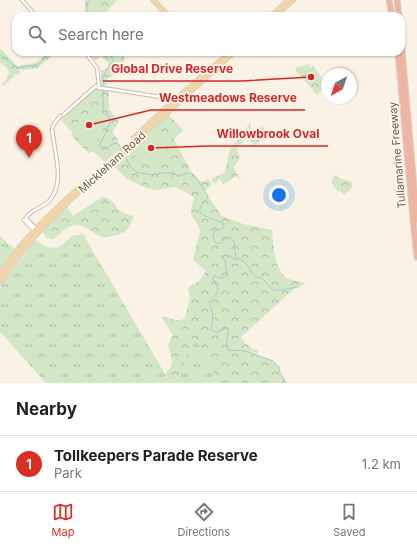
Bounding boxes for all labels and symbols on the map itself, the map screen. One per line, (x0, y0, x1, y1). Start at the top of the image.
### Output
callout: Global Drive Reserve (103, 57, 241, 81)
text: Global Drive Reserve (111, 61, 233, 76)
north arrow (321, 68, 357, 104)
callout: Westmeadows Reserve (151, 86, 305, 110)
text: Westmeadows Reserve (159, 90, 297, 105)
street label: Tullamarine Freeway (385, 101, 409, 209)
callout: Willowbrook Oval (209, 122, 328, 146)
pin: 1 (16, 125, 42, 158)
text: Willowbrook Oval (217, 126, 319, 141)
street label: Mickleham Road (75, 128, 149, 196)
your location (269, 185, 289, 205)

